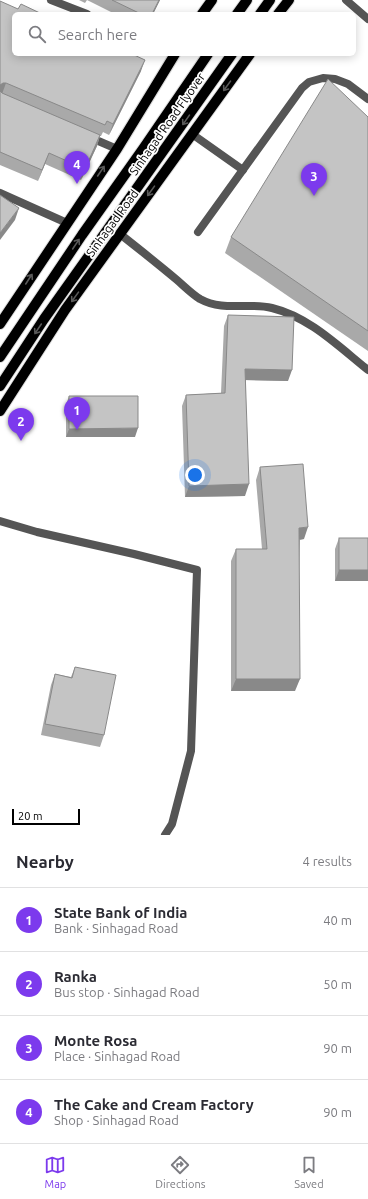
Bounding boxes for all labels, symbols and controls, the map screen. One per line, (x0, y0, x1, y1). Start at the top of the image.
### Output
search box (12, 12, 356, 56)
icon: search (26, 23, 48, 45)
text: Search here (58, 26, 137, 43)
street label: Sinhagad Road Flyover (127, 70, 207, 178)
one-way arrow (223, 80, 231, 91)
one-way arrow (182, 115, 190, 126)
pin: 4 (64, 151, 90, 184)
pin: 3 (301, 163, 327, 196)
one-way arrow (98, 165, 106, 177)
one-way arrow (147, 185, 155, 196)
street label: Sinhagad Road (83, 187, 141, 259)
one-way arrow (72, 238, 80, 249)
one-way arrow (25, 274, 33, 285)
one-way arrow (71, 291, 79, 302)
one-way arrow (33, 323, 41, 335)
pin: 1 (64, 397, 90, 430)
pin: 2 (8, 408, 34, 441)
your location (185, 465, 205, 485)
scale bar (12, 807, 80, 826)
text: 20 m (18, 810, 42, 822)
text: Nearby (16, 852, 74, 871)
text: 4 results (302, 854, 352, 868)
text: State Bank of India (54, 904, 188, 921)
text: 1 (25, 913, 33, 927)
text: 40 m (323, 913, 352, 927)
text: Bank · Sinhagad Road (54, 921, 178, 935)
text: Ranka (54, 968, 97, 985)
text: 2 (25, 977, 33, 991)
text: 50 m (323, 977, 352, 991)
text: Bus stop · Sinhagad Road (54, 985, 200, 999)
text: Monte Rosa (54, 1032, 137, 1049)
text: 3 (25, 1041, 33, 1055)
text: 90 m (323, 1041, 352, 1055)
text: Place · Sinhagad Road (54, 1049, 180, 1063)
text: The Cake and Cream Factory (54, 1096, 254, 1113)
text: 4 (25, 1105, 33, 1119)
text: 90 m (323, 1105, 352, 1119)
text: Shop · Sinhagad Road (54, 1113, 179, 1127)
tab: Map (44, 1154, 66, 1190)
tab: Directions (155, 1154, 206, 1190)
tab: Saved (294, 1154, 324, 1190)

